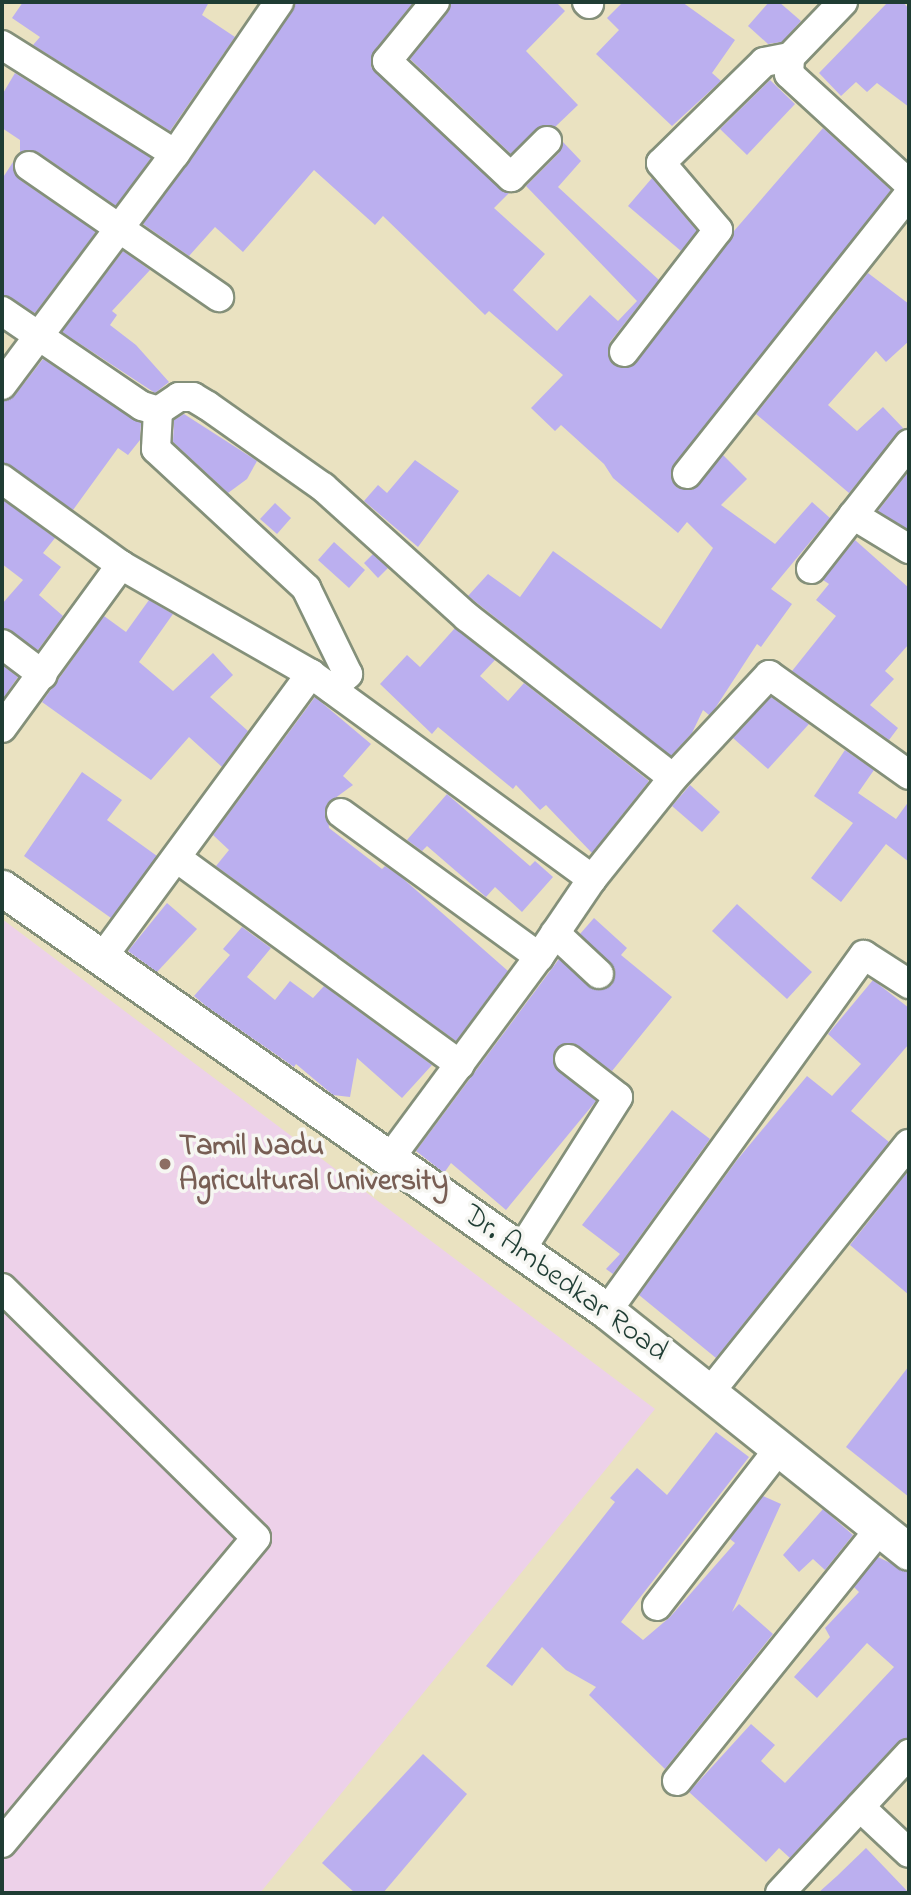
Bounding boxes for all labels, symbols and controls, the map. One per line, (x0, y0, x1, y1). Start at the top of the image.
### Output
place label: Tamil Nadu Agricultural University (179, 1129, 448, 1200)
marker: Tamil Nadu Agricultural University (157, 1156, 173, 1172)
street label: Dr. Ambedkar Road (456, 1198, 674, 1370)

